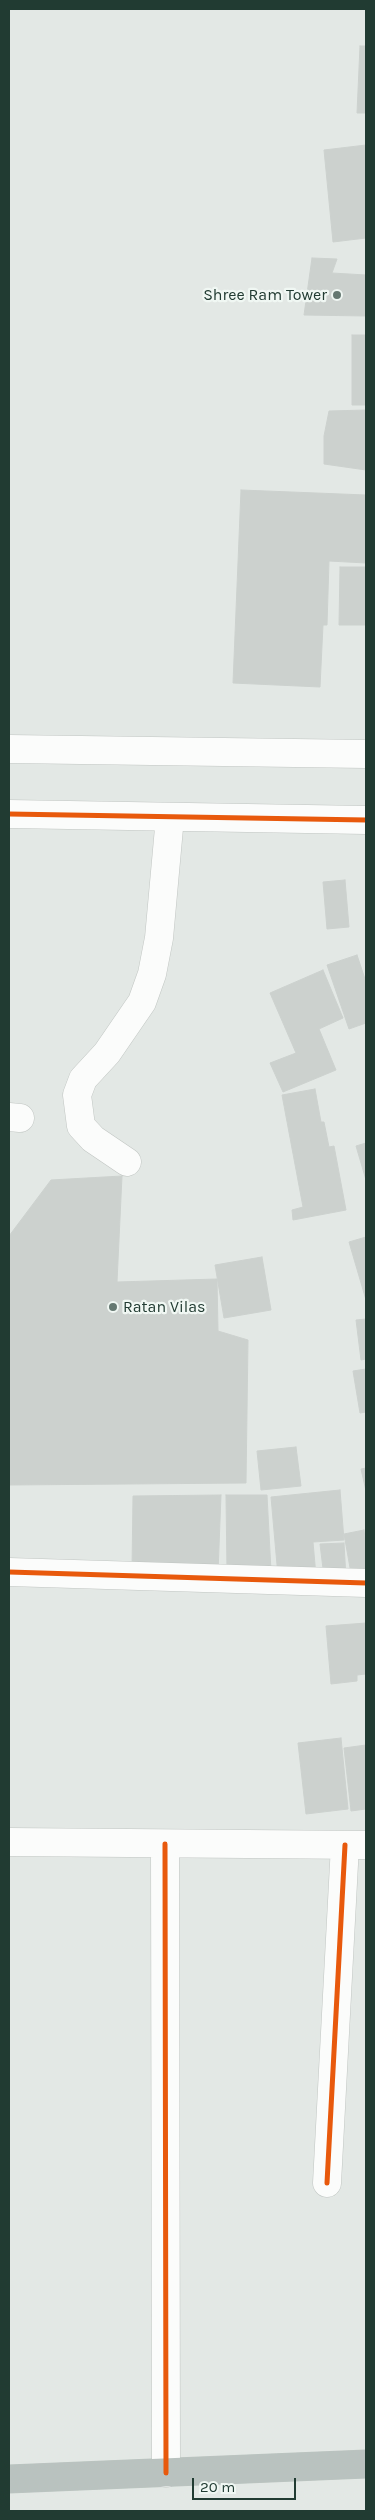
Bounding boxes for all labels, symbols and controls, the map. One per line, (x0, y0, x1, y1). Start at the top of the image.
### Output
place label: Shree Ram Tower (203, 285, 327, 305)
marker: Shree Ram Tower (331, 289, 343, 301)
place label: Ratan Vilas (123, 1297, 205, 1317)
marker: Ratan Vilas (107, 1301, 119, 1313)
scale bar (195, 2468, 299, 2500)
text: 20 m (200, 2478, 235, 2496)

